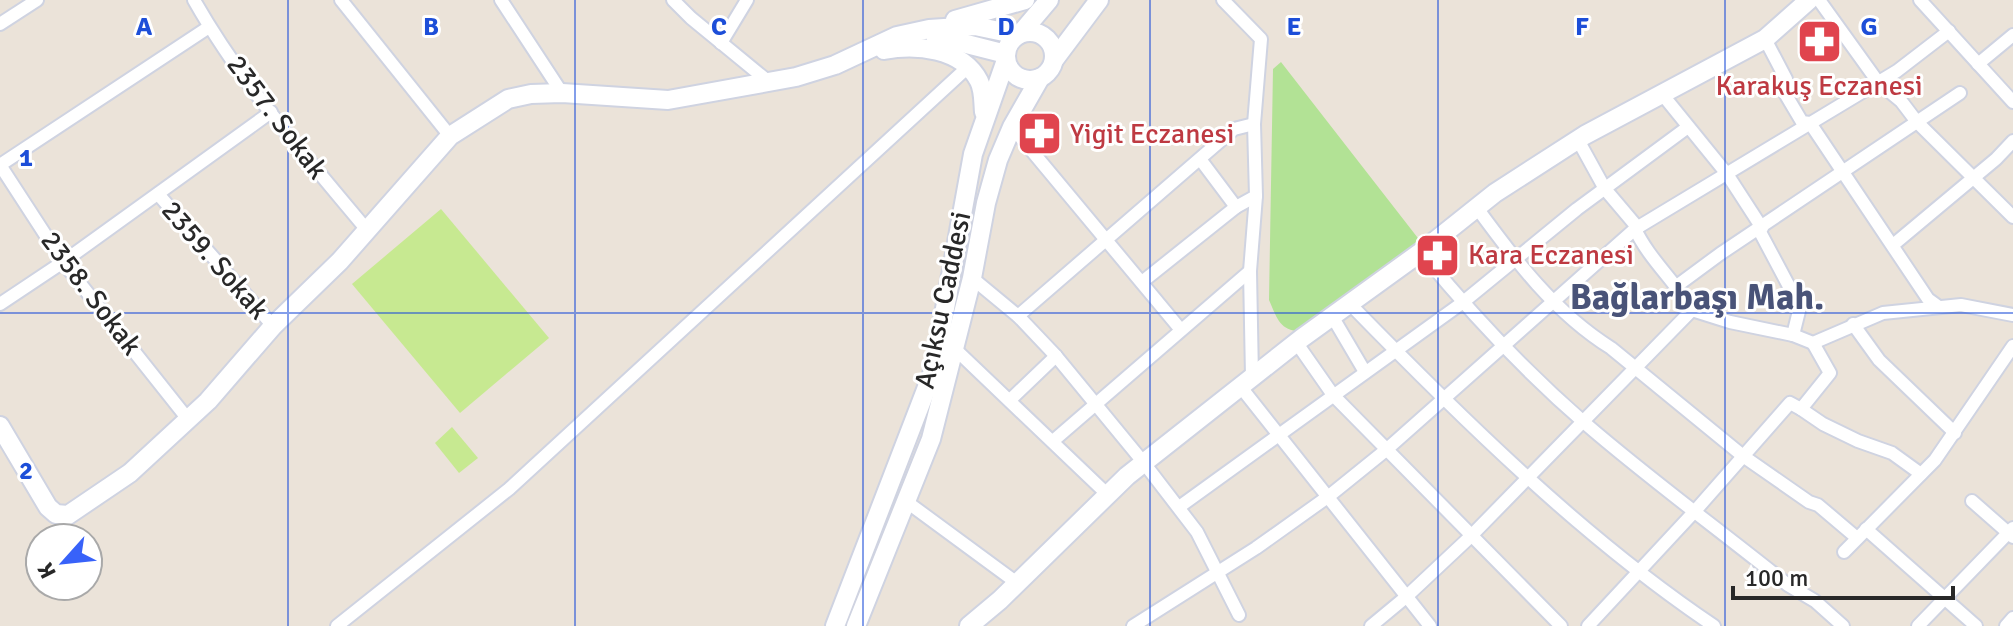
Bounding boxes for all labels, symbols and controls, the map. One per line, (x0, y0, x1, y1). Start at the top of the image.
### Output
text: A (136, 11, 153, 43)
text: B (423, 11, 439, 43)
text: C (711, 11, 727, 43)
text: D (997, 11, 1015, 43)
text: E (1287, 11, 1301, 43)
text: F (1575, 11, 1589, 43)
text: G (1860, 11, 1878, 43)
pharmacy icon: Karakuş Eczanesi (1795, 17, 1843, 65)
street label: 2357. Sokak (219, 48, 335, 186)
place label: Karakuş Eczanesi (1715, 69, 1923, 103)
pharmacy icon: Yigit Eczanesi (1015, 110, 1063, 158)
place label: Yigit Eczanesi (1070, 117, 1234, 151)
text: 1 (19, 142, 33, 174)
street label: 2359. Sokak (154, 194, 276, 326)
street label: Açıksu Caddesi (908, 208, 978, 392)
street label: 2358. Sokak (33, 224, 149, 362)
pharmacy icon: Kara Eczanesi (1413, 231, 1461, 279)
place label: Kara Eczanesi (1468, 238, 1634, 272)
district label: Bağlarbaşı Mah. (1570, 275, 1824, 320)
text: 2 (19, 455, 33, 487)
north arrow (24, 522, 104, 602)
scale bar (1733, 550, 1953, 600)
text: K (31, 558, 62, 583)
text: 100 m (1745, 563, 1808, 593)

